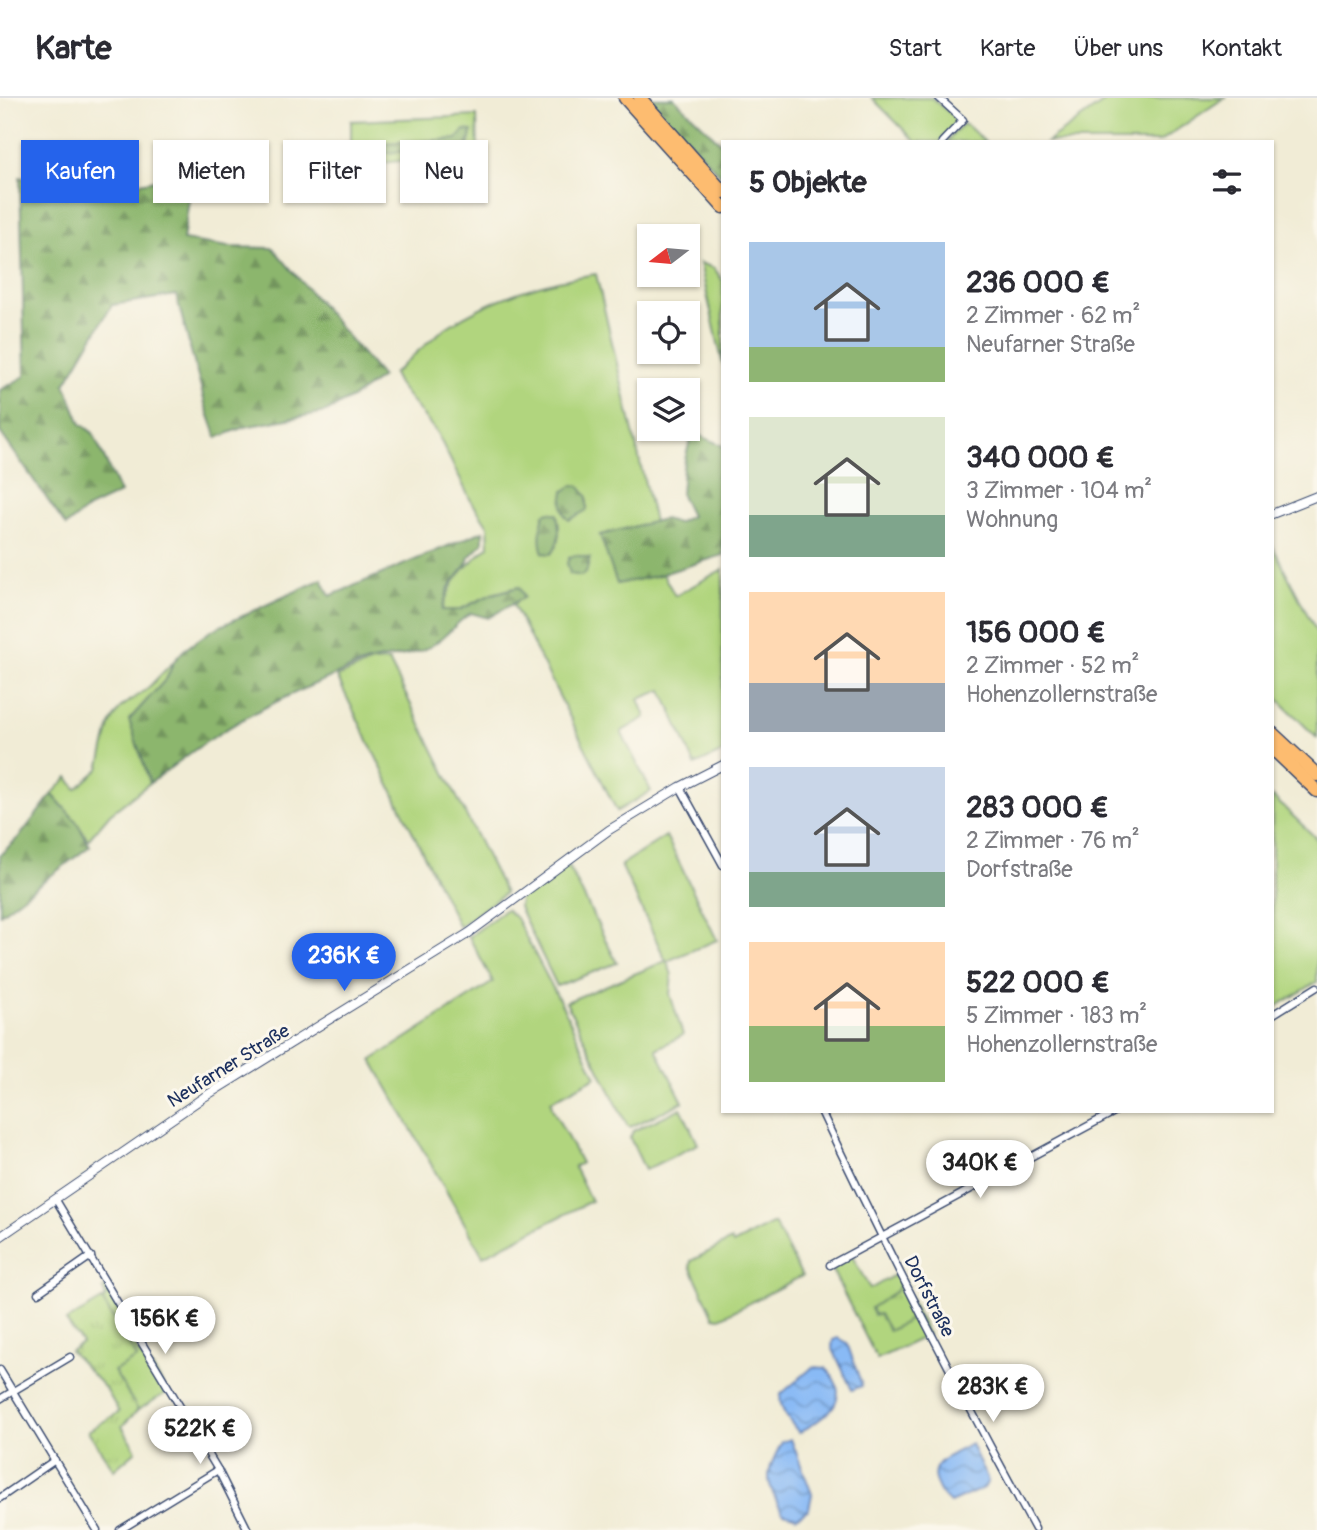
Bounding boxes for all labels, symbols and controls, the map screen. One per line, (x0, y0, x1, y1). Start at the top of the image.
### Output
text: Karte (35, 28, 112, 69)
text: Start (889, 34, 942, 63)
text: Karte (980, 34, 1035, 63)
text: Über uns (1073, 34, 1163, 63)
text: Kontakt (1201, 34, 1282, 63)
chip: Kaufen (21, 140, 139, 203)
chip: Mieten (153, 140, 269, 203)
chip: Filter (283, 140, 386, 203)
chip: Neu (400, 140, 488, 203)
icon: filters (1208, 163, 1246, 201)
text: 5 Objekte (749, 164, 867, 201)
north arrow (637, 224, 700, 287)
map controls (637, 224, 700, 441)
text: 236 000 € (966, 264, 1110, 301)
icon: home (805, 270, 889, 354)
button: locate (637, 301, 700, 364)
text: 2 Zimmer · 62 m² (966, 301, 1140, 330)
text: Neufarner Straße (966, 330, 1135, 359)
button: layers (637, 378, 700, 441)
text: 340 000 € (966, 439, 1115, 476)
icon: home (805, 445, 889, 529)
text: 3 Zimmer · 104 m² (966, 476, 1152, 505)
text: Wohnung (966, 505, 1058, 534)
text: 156 000 € (966, 614, 1106, 651)
icon: home (805, 620, 889, 704)
text: 2 Zimmer · 52 m² (966, 651, 1140, 680)
text: Hohenzollernstraße (966, 680, 1157, 709)
text: 283 000 € (966, 789, 1109, 826)
icon: home (805, 795, 889, 879)
text: 2 Zimmer · 76 m² (966, 826, 1140, 855)
text: Dorfstraße (966, 855, 1073, 884)
pin: 236K € (287, 934, 401, 993)
text: 236K € (308, 941, 380, 970)
text: 522 000 € (966, 964, 1110, 1001)
icon: home (805, 970, 889, 1054)
text: 5 Zimmer · 183 m² (966, 1001, 1147, 1030)
street label: Neufarner Straße (163, 1018, 295, 1113)
text: Hohenzollernstraße (966, 1030, 1157, 1059)
pin: 340K € (923, 1140, 1037, 1200)
text: 340K € (942, 1148, 1018, 1177)
street label: Dorfstraße (898, 1252, 960, 1342)
pin: 156K € (108, 1296, 222, 1356)
text: 156K € (131, 1304, 199, 1333)
pin: 283K € (936, 1364, 1050, 1424)
text: 283K € (957, 1372, 1029, 1401)
pin: 522K € (143, 1406, 257, 1466)
text: 522K € (164, 1414, 236, 1443)

